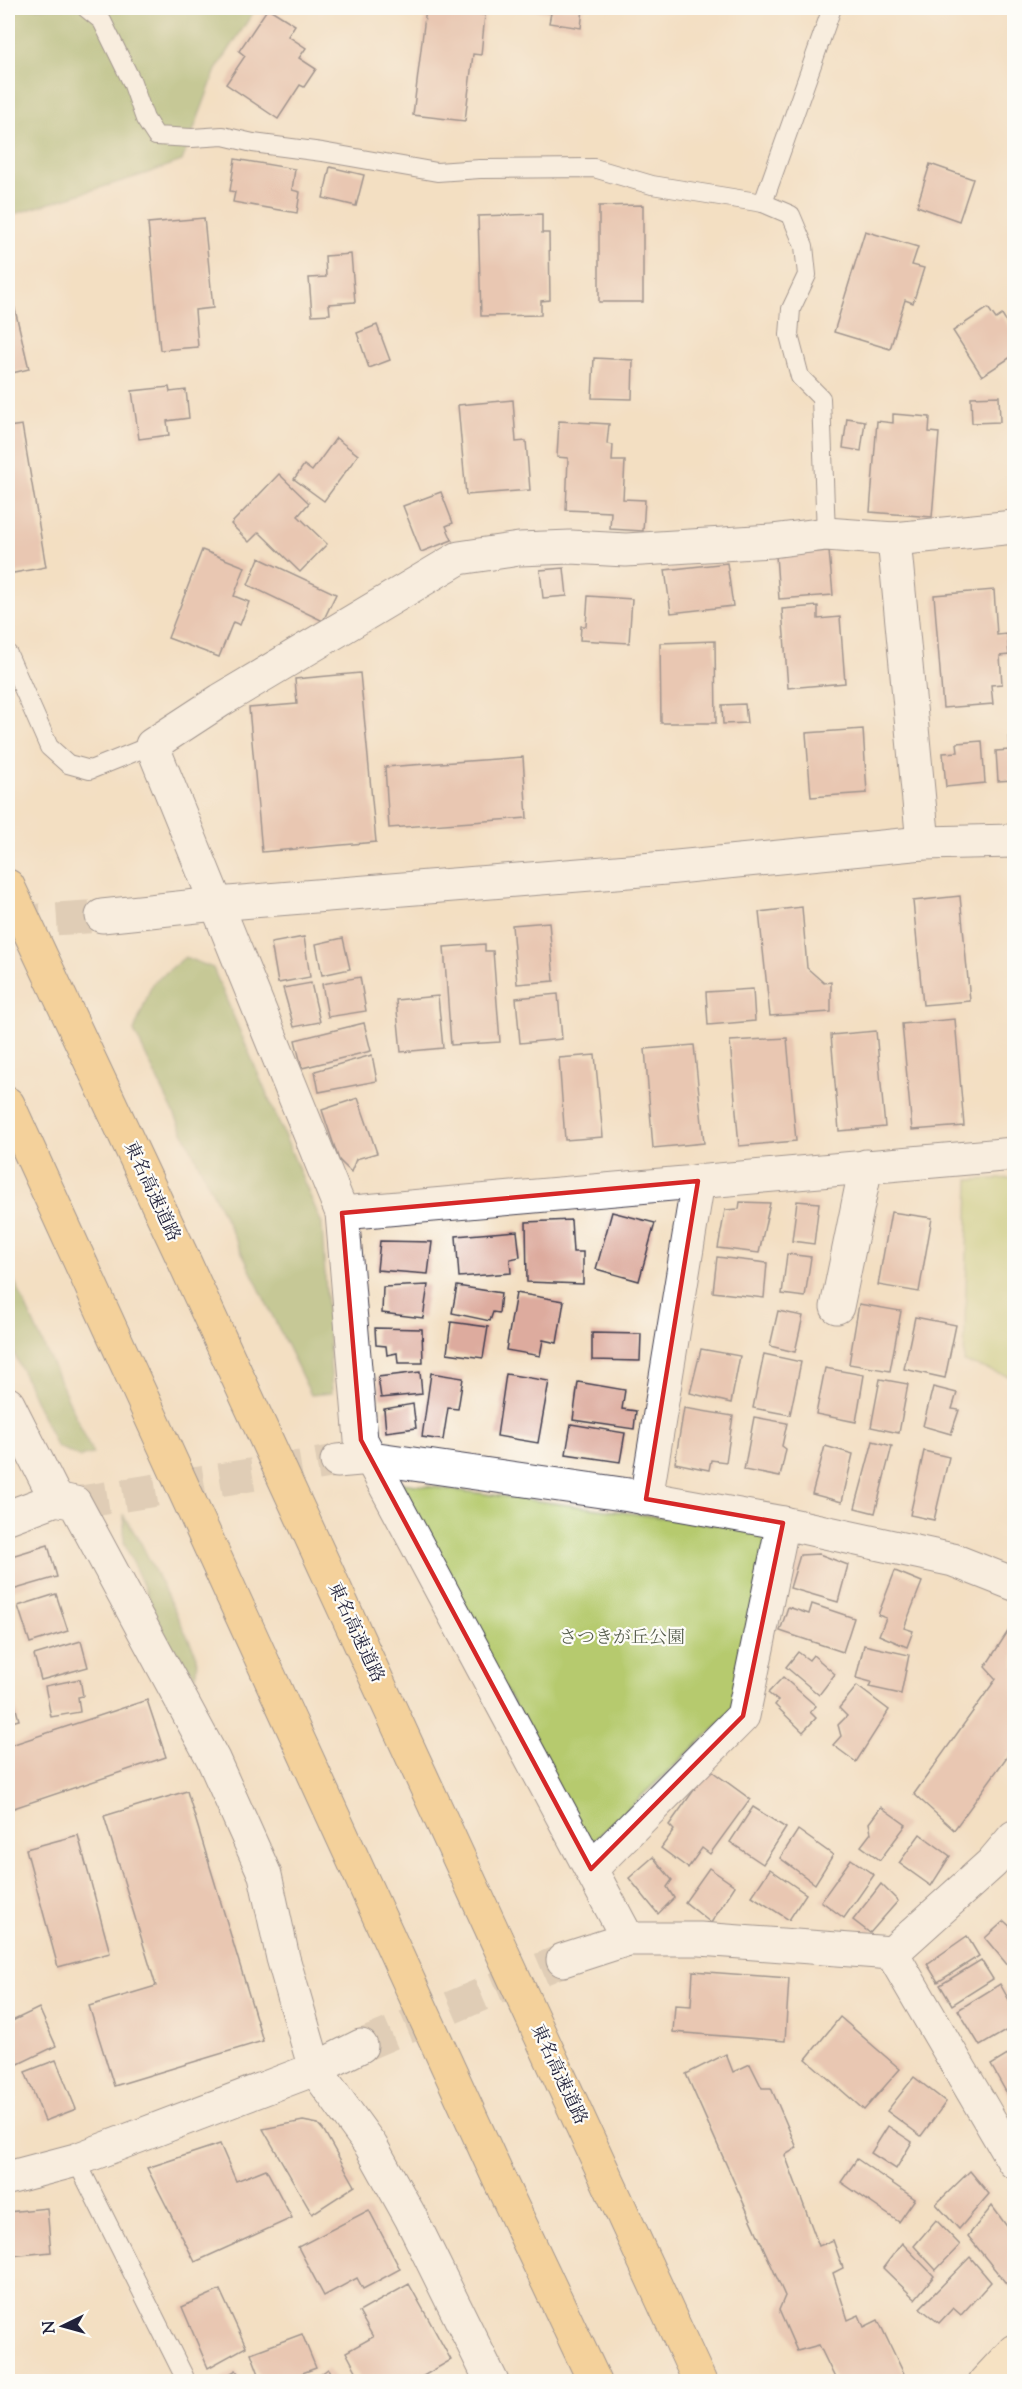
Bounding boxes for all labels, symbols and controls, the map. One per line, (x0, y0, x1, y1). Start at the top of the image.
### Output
street label: 東名高速道路 (116, 1138, 186, 1246)
street label: 東名高速道路 (320, 1579, 390, 1687)
park label: さつきが丘公園 (559, 1626, 685, 1652)
street label: 東名高速道路 (523, 2021, 593, 2129)
north arrow (33, 2296, 93, 2356)
text: N (39, 2320, 63, 2334)

